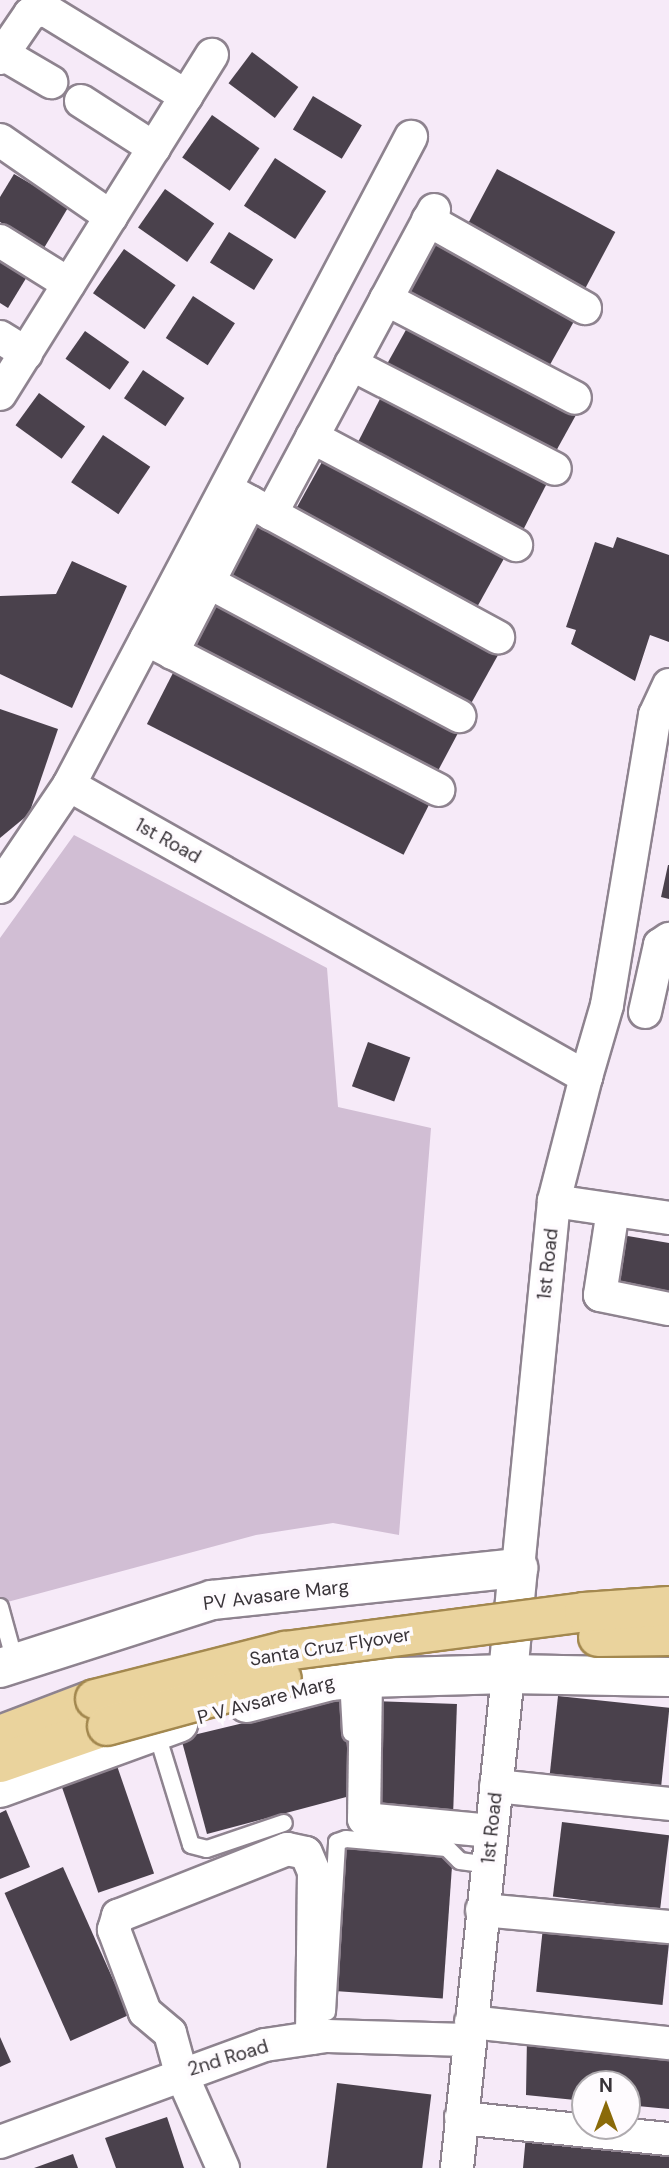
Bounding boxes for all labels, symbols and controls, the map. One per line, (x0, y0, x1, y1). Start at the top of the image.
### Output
street label: 1st Road (131, 814, 205, 868)
street label: 1st Road (533, 1227, 563, 1301)
street label: PV Avasare Marg (202, 1575, 350, 1615)
street label: Santa Cruz Flyover (248, 1623, 412, 1671)
street label: P V Avsare Marg (195, 1671, 337, 1729)
street label: 1st Road (477, 1791, 507, 1865)
street label: 2nd Road (185, 2035, 271, 2081)
north arrow (571, 2070, 641, 2140)
text: N (599, 2073, 613, 2098)

